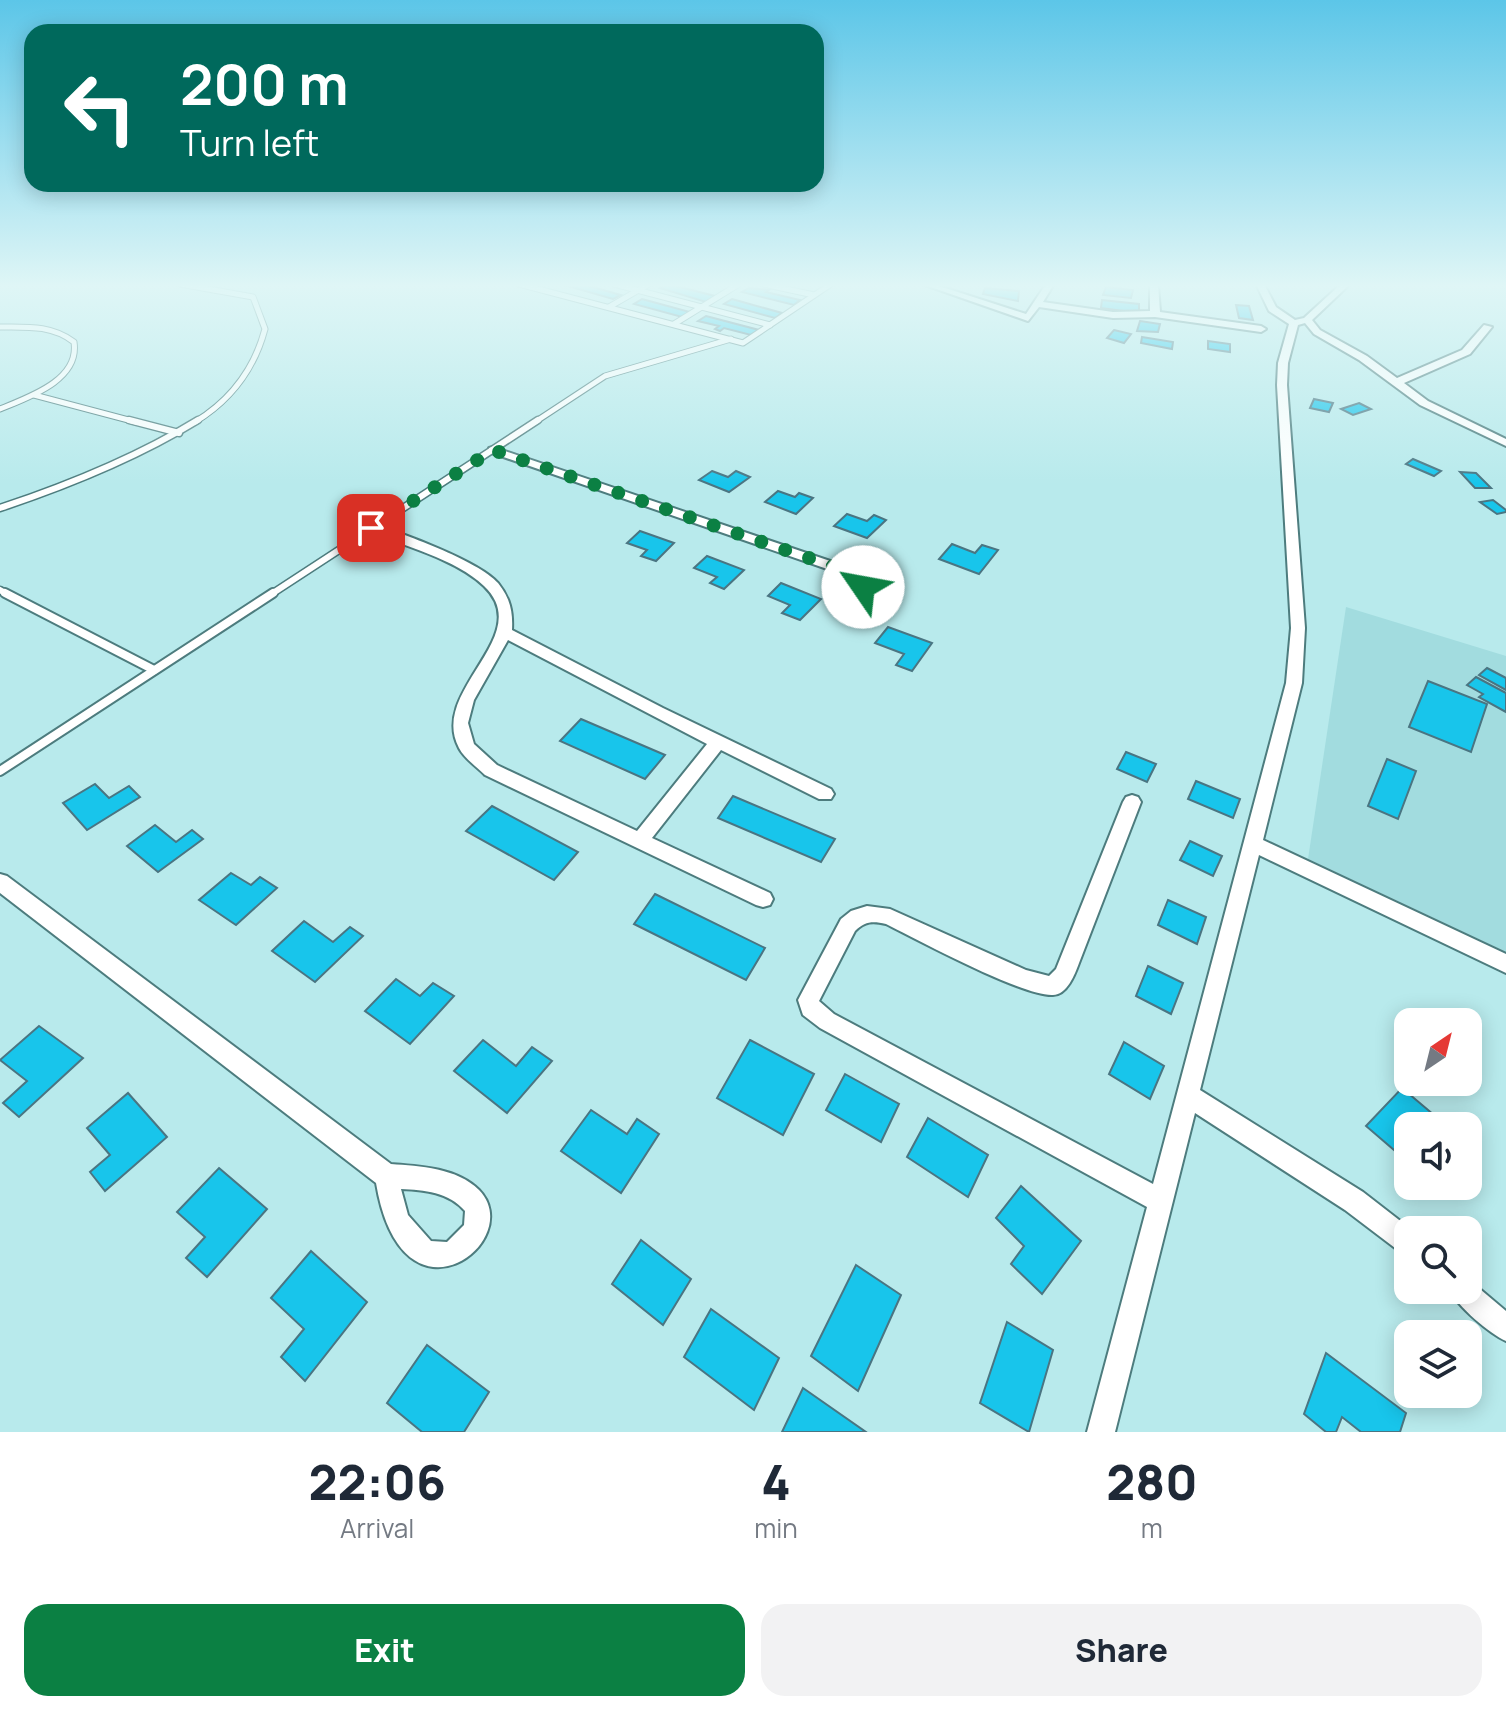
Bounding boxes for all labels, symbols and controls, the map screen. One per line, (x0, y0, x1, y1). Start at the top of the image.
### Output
text: 200 m (180, 45, 349, 122)
icon: left (48, 56, 152, 160)
text: Turn left (180, 118, 319, 167)
pin (337, 494, 405, 562)
icon: arrive (349, 506, 393, 550)
position arrow (821, 545, 905, 629)
north arrow (1394, 1008, 1482, 1096)
map controls (1394, 1008, 1482, 1408)
button: sound (1394, 1112, 1482, 1200)
button: search (1394, 1216, 1482, 1304)
button: layers (1394, 1320, 1482, 1408)
text: 22:06 (308, 1449, 446, 1514)
text: 4 (761, 1449, 791, 1514)
text: 280 (1106, 1449, 1198, 1514)
text: Arrival (340, 1510, 414, 1546)
text: min (754, 1510, 798, 1546)
text: m (1141, 1510, 1163, 1546)
button: Exit (24, 1604, 745, 1696)
button: Share (761, 1604, 1482, 1696)

